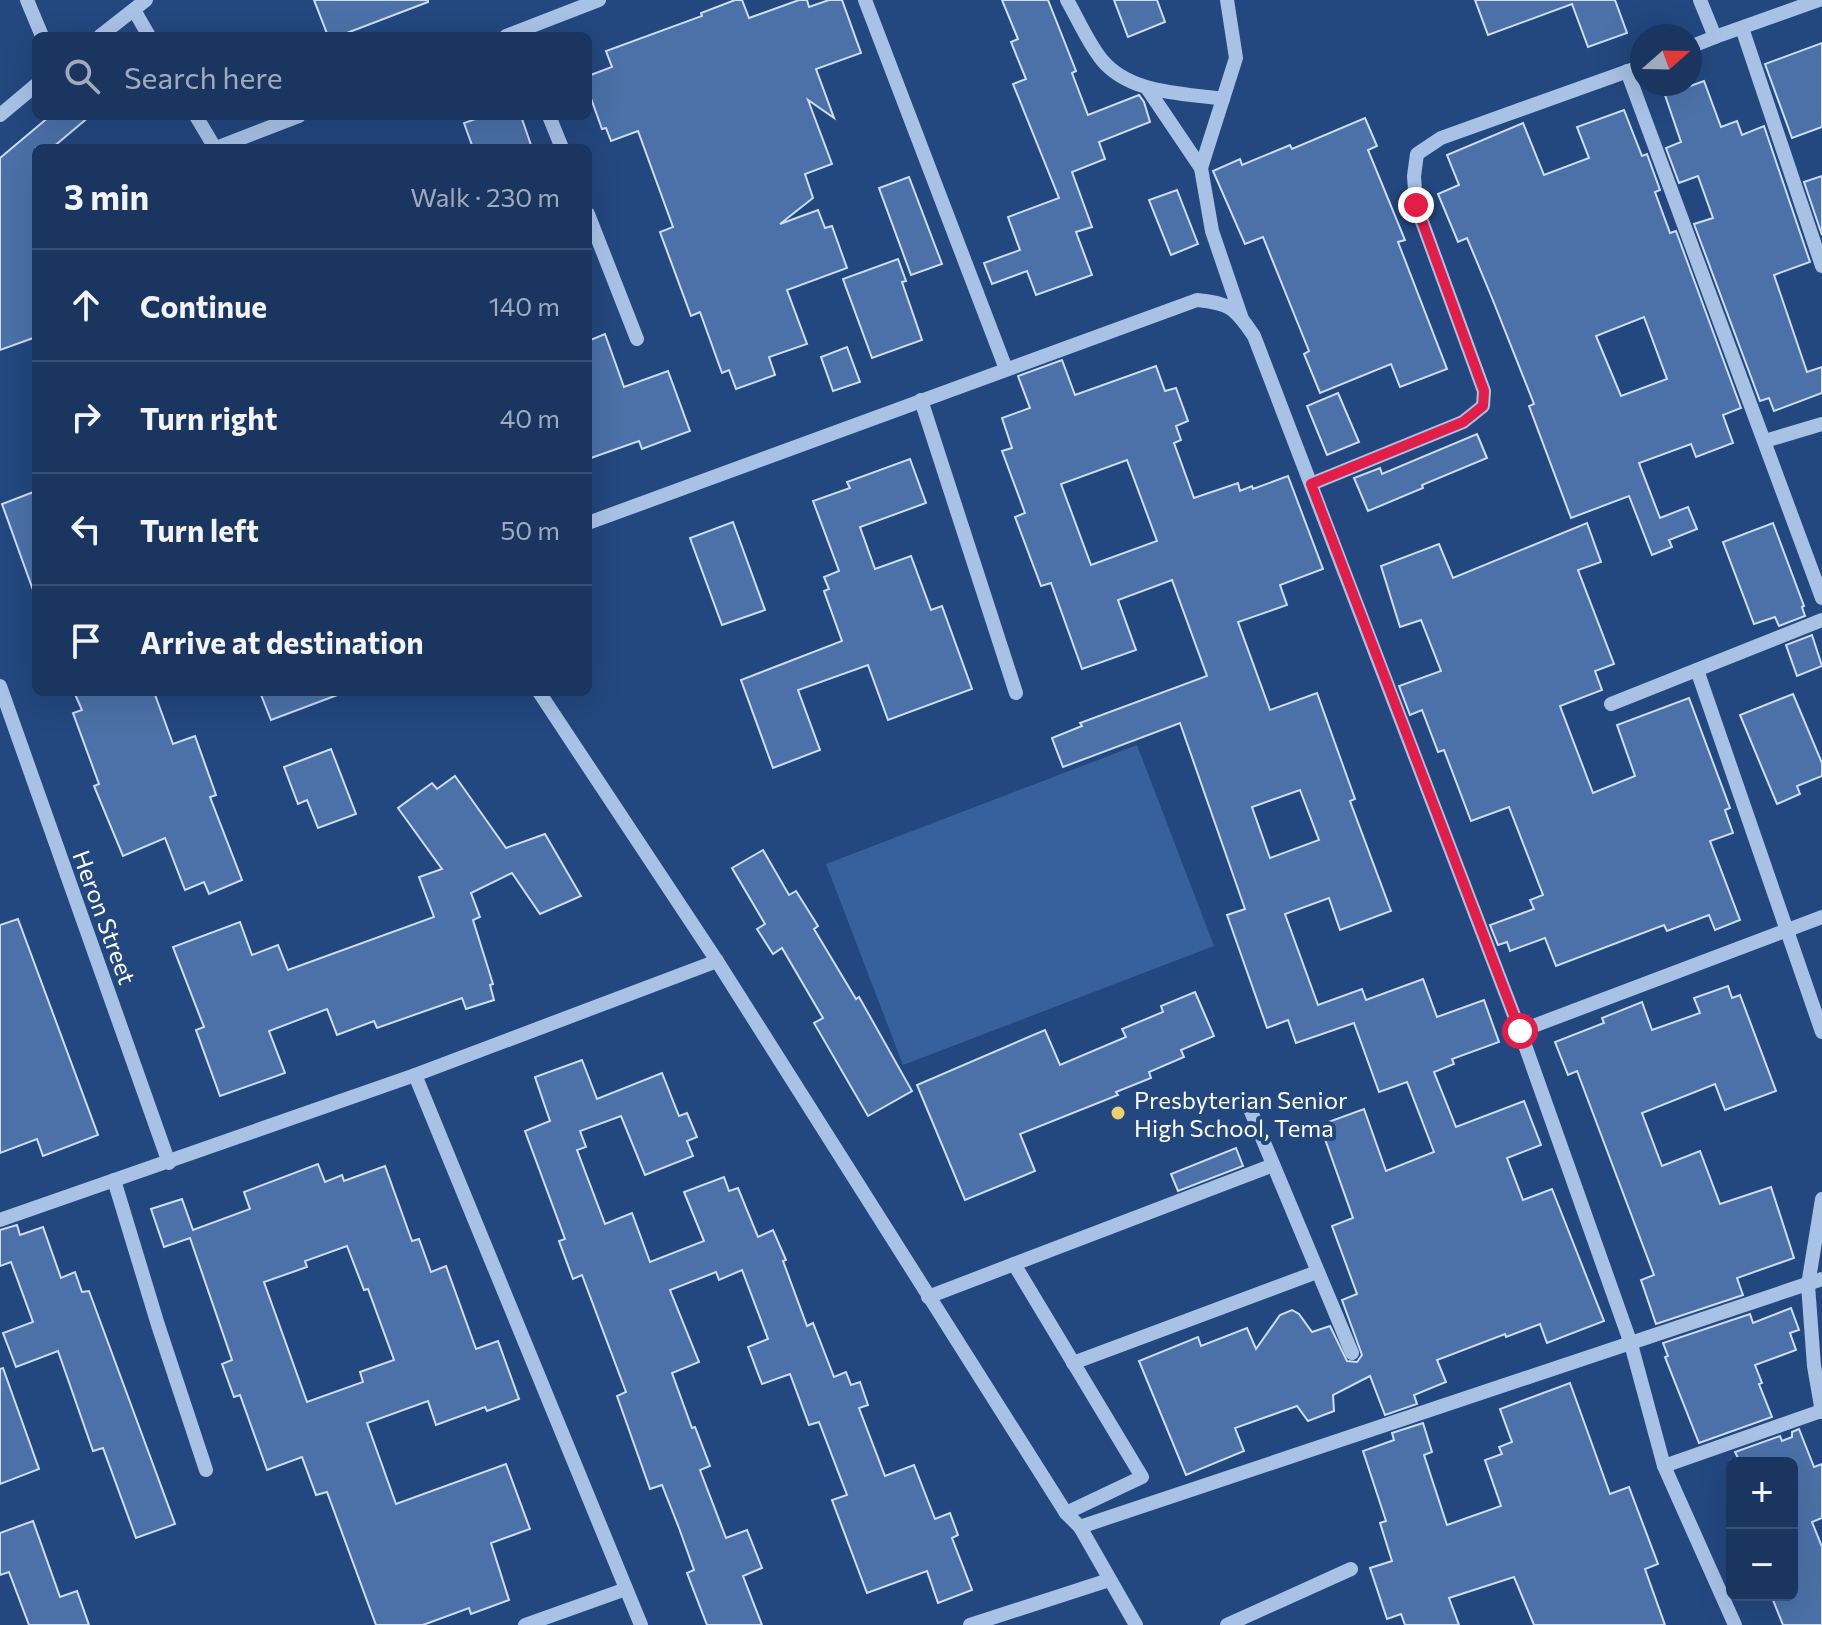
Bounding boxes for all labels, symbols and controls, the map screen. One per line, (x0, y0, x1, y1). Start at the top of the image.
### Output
north arrow (1630, 24, 1702, 96)
search box (32, 32, 592, 120)
icon: search (60, 54, 104, 98)
text: Search here (124, 58, 283, 95)
text: 3 min (64, 175, 149, 217)
text: Walk · 230 m (411, 181, 560, 212)
route end (1398, 187, 1434, 223)
icon: ahead (64, 283, 108, 327)
text: Continue (140, 287, 267, 324)
text: 140 m (489, 290, 560, 321)
icon: right (64, 395, 108, 439)
text: Turn right (140, 399, 277, 436)
text: 40 m (500, 402, 560, 433)
icon: left (64, 507, 108, 551)
text: Turn left (140, 511, 259, 548)
text: 50 m (500, 514, 560, 545)
icon: arrive (64, 619, 108, 663)
text: Arrive at destination (140, 623, 424, 660)
street label: Heron Street (67, 846, 143, 988)
route start (1502, 1013, 1538, 1049)
place label: Presbyterian Senior High School, Tema (1134, 1085, 1348, 1142)
marker: Presbyterian Senior High School, Tema (1109, 1104, 1127, 1122)
map controls (1726, 1457, 1798, 1601)
button: + (1726, 1457, 1798, 1529)
button: − (1726, 1529, 1798, 1601)

